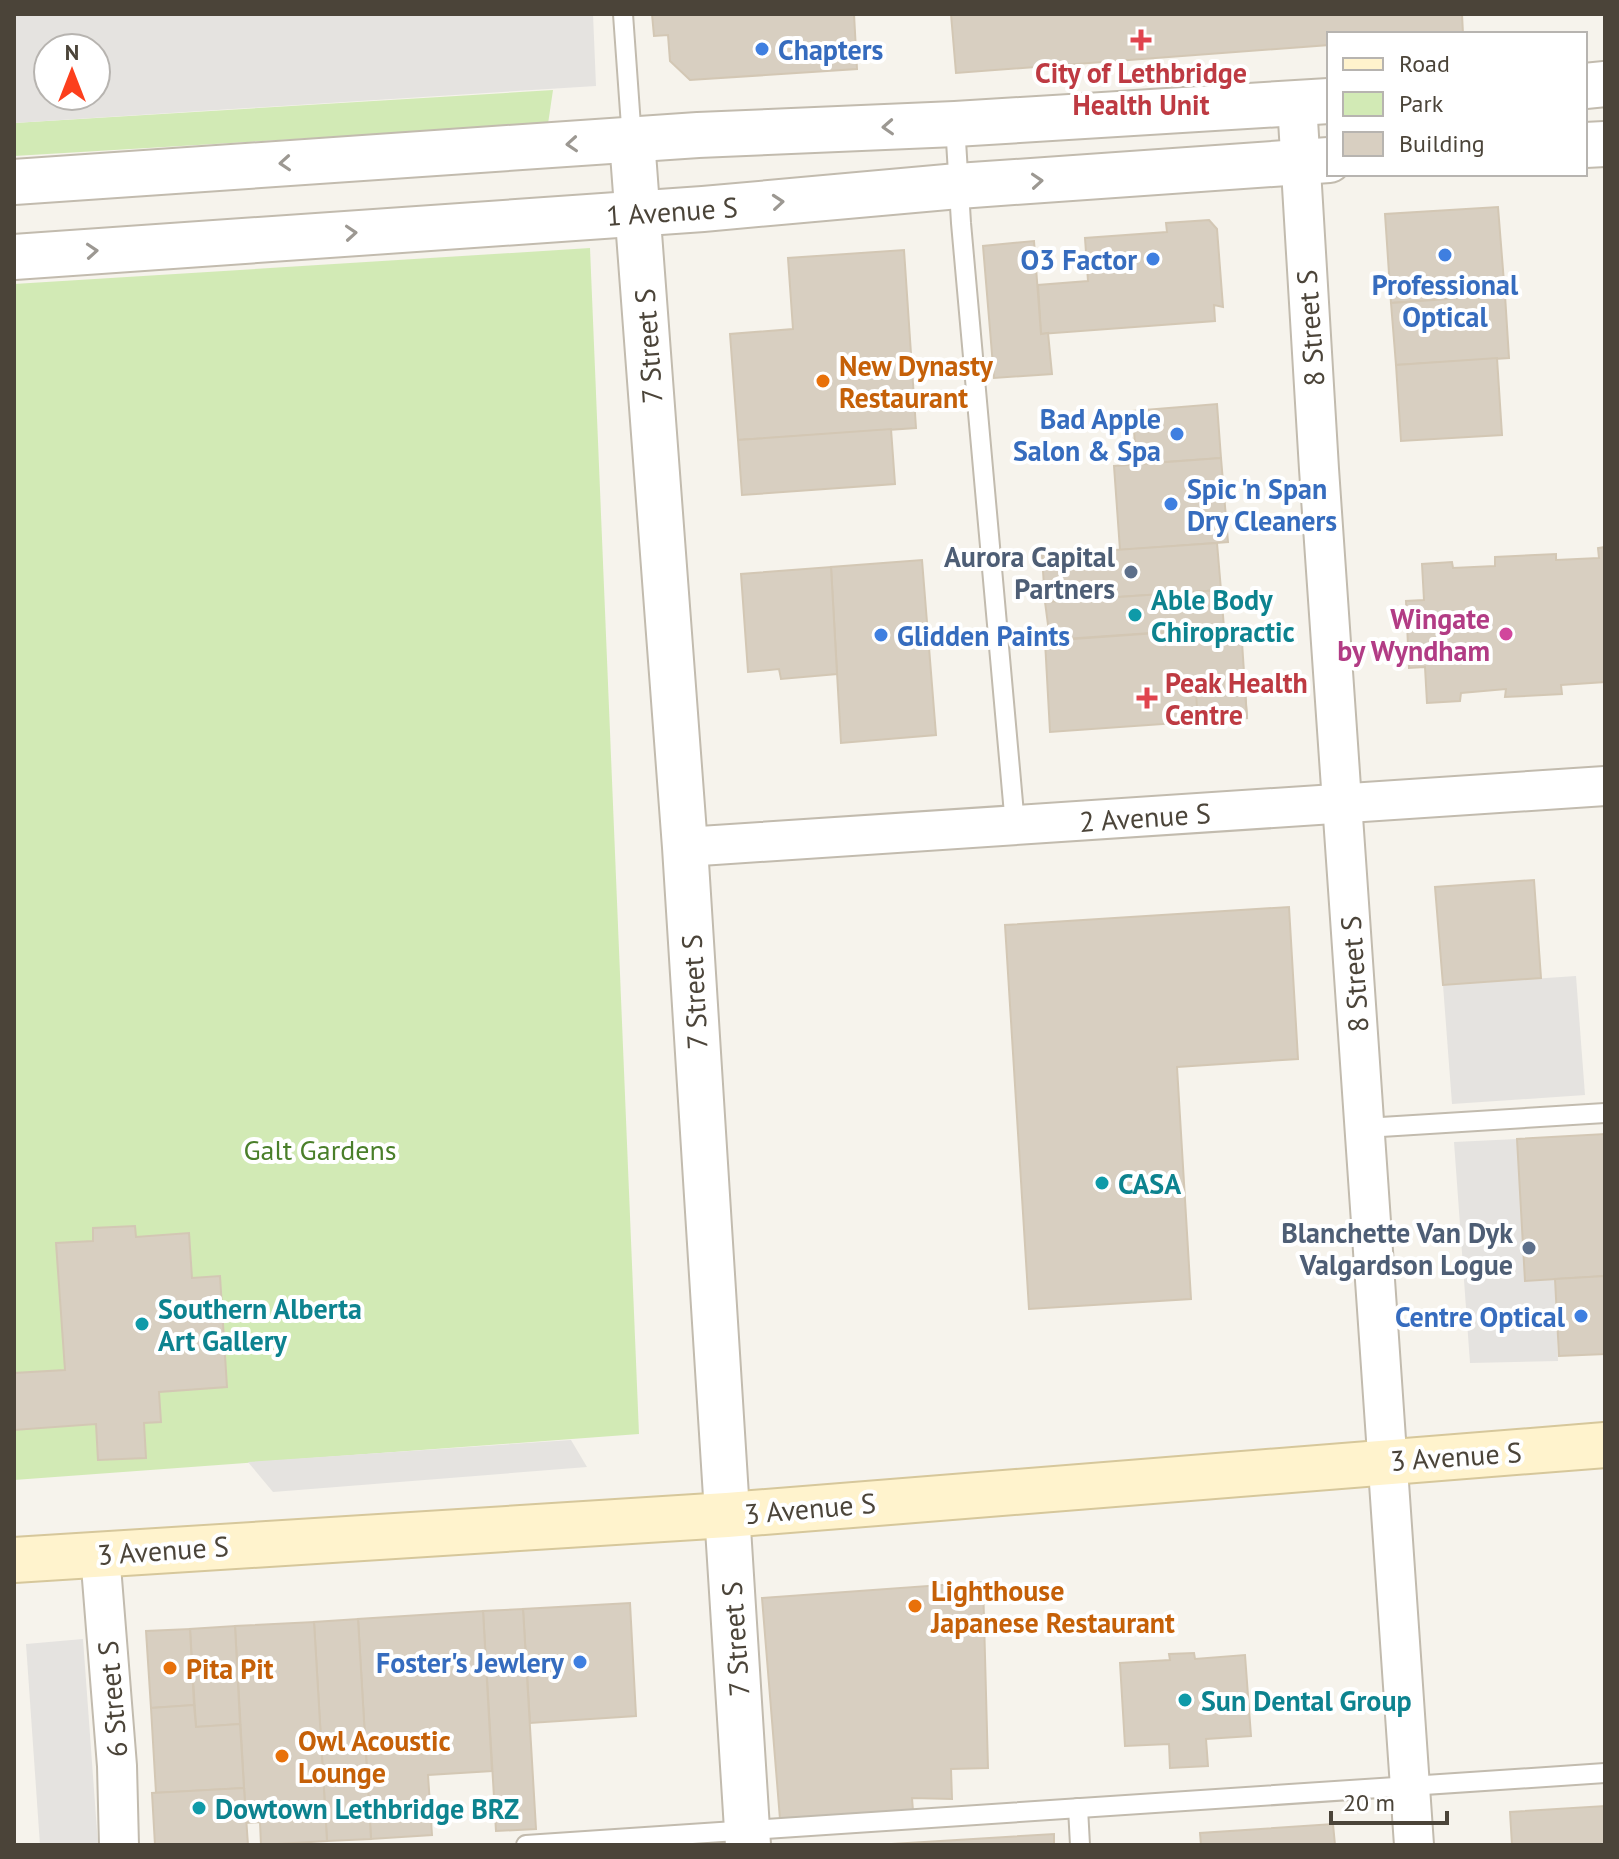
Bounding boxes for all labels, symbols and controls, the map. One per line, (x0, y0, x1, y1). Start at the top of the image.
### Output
marker: City of Lethbridge Health Unit (1130, 29, 1152, 51)
place label: Chapters (778, 31, 884, 68)
north arrow (32, 32, 112, 112)
legend (1327, 32, 1587, 176)
text: N (65, 38, 79, 66)
marker: Chapters (753, 40, 771, 58)
text: Road (1399, 48, 1450, 79)
place label: City of Lethbridge Health Unit (1035, 54, 1247, 123)
text: Park (1399, 88, 1444, 119)
one-way arrow (881, 118, 894, 135)
text: Building (1399, 128, 1485, 159)
one-way arrow (565, 135, 578, 152)
one-way arrow (278, 154, 291, 171)
one-way arrow (1031, 173, 1044, 190)
street label: 1 Avenue S (605, 188, 739, 234)
one-way arrow (772, 194, 785, 211)
one-way arrow (345, 225, 358, 242)
place label: O3 Factor (1021, 241, 1137, 278)
one-way arrow (86, 243, 99, 260)
marker: Professional Optical (1436, 246, 1454, 264)
marker: O3 Factor (1144, 250, 1162, 268)
place label: Professional Optical (1372, 266, 1519, 335)
street label: 8 Street S (1287, 269, 1333, 387)
street label: 7 Street S (626, 287, 670, 405)
place label: New Dynasty Restaurant (839, 347, 993, 416)
marker: New Dynasty Restaurant (814, 372, 832, 390)
place label: Bad Apple Salon & Spa (1013, 400, 1161, 469)
marker: Bad Apple Salon & Spa (1168, 425, 1186, 443)
place label: Spic 'n Span Dry Cleaners (1187, 470, 1337, 539)
marker: Spic 'n Span Dry Cleaners (1162, 495, 1180, 513)
place label: Aurora Capital Partners (944, 538, 1116, 607)
marker: Aurora Capital Partners (1122, 563, 1140, 581)
place label: Able Body Chiropractic (1151, 581, 1295, 650)
place label: Wingate by Wyndham (1337, 600, 1490, 669)
marker: Able Body Chiropractic (1126, 606, 1144, 624)
place label: Glidden Paints (897, 617, 1070, 654)
marker: Wingate by Wyndham (1497, 625, 1515, 643)
marker: Glidden Paints (872, 626, 890, 644)
place label: Peak Health Centre (1165, 664, 1308, 733)
marker: Peak Health Centre (1136, 687, 1158, 709)
street label: 2 Avenue S (1078, 794, 1212, 840)
street label: 8 Street S (1331, 915, 1377, 1033)
street label: 7 Street S (673, 934, 715, 1050)
park label: Galt Gardens (243, 1131, 397, 1168)
place label: CASA (1118, 1165, 1181, 1202)
marker: CASA (1093, 1174, 1111, 1192)
place label: Blanchette Van Dyk Valgardson Logue (1281, 1214, 1513, 1283)
marker: Blanchette Van Dyk Valgardson Logue (1520, 1239, 1538, 1257)
place label: Southern Alberta Art Gallery (158, 1290, 362, 1359)
place label: Centre Optical (1395, 1298, 1566, 1335)
marker: Centre Optical (1572, 1307, 1590, 1325)
marker: Southern Alberta Art Gallery (133, 1315, 151, 1333)
street label: 3 Avenue S (1389, 1433, 1523, 1479)
street label: 3 Avenue S (743, 1484, 877, 1532)
street label: 3 Avenue S (96, 1527, 230, 1573)
place label: Lighthouse Japanese Restaurant (930, 1572, 1175, 1641)
street label: 7 Street S (713, 1580, 757, 1698)
marker: Lighthouse Japanese Restaurant (906, 1597, 924, 1615)
street label: 6 Street S (88, 1639, 136, 1759)
place label: Foster's Jewlery (376, 1644, 565, 1681)
place label: Pita Pit (186, 1650, 274, 1687)
marker: Foster's Jewlery (571, 1653, 589, 1671)
marker: Pita Pit (161, 1659, 179, 1677)
place label: Sun Dental Group (1201, 1682, 1412, 1719)
marker: Sun Dental Group (1176, 1691, 1194, 1709)
place label: Owl Acoustic Lounge (298, 1722, 451, 1791)
marker: Owl Acoustic Lounge (273, 1747, 291, 1765)
scale bar (1331, 1775, 1447, 1825)
text: 20 m (1343, 1787, 1395, 1818)
place label: Dowtown Lethbridge BRZ (215, 1790, 519, 1827)
marker: Dowtown Lethbridge BRZ (190, 1799, 208, 1817)

